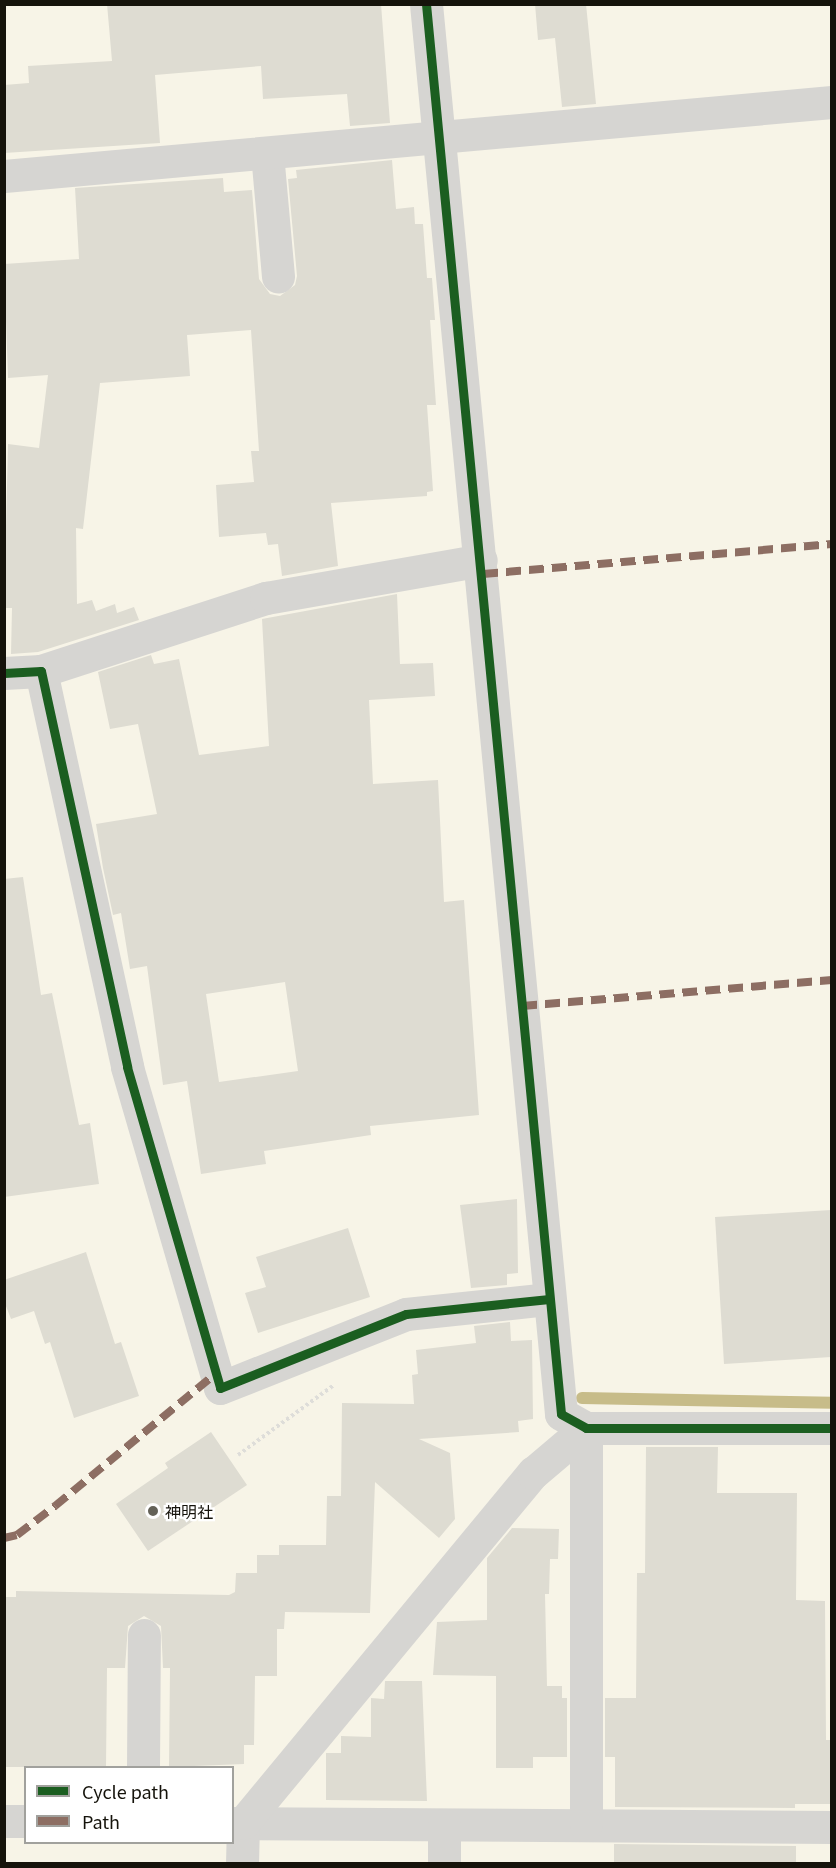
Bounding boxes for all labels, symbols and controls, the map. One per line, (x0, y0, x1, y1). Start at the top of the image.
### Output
place label: 神明社 (165, 1501, 213, 1521)
marker: 神明社 (146, 1504, 160, 1518)
legend (24, 1766, 234, 1844)
text: Cycle path (82, 1778, 169, 1804)
text: Path (82, 1808, 120, 1834)

